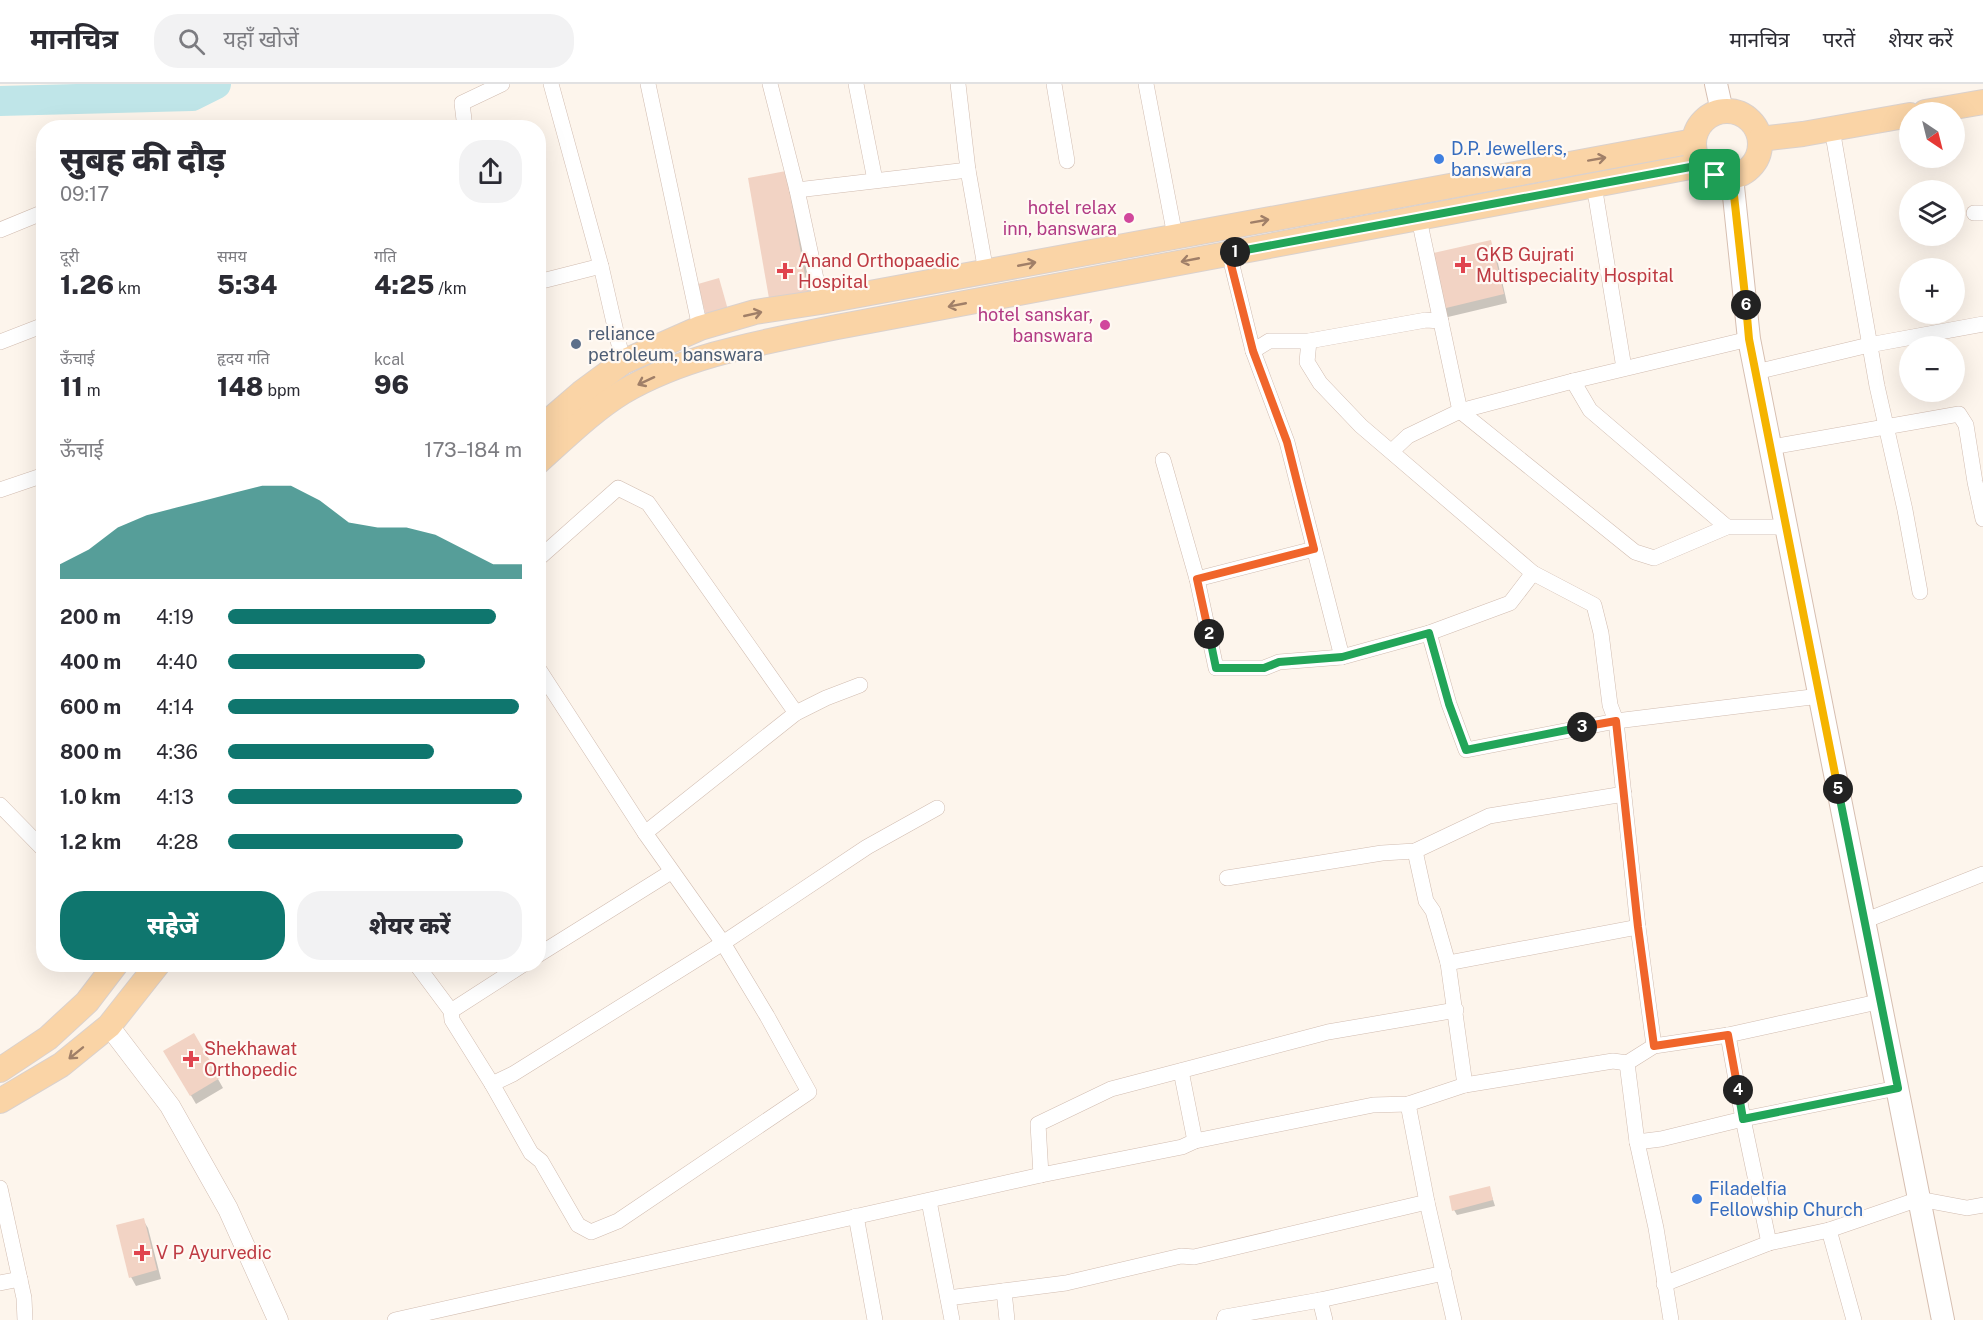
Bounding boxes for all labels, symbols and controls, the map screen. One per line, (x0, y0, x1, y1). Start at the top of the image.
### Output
search box (154, 14, 574, 68)
text: मानचित्र (30, 22, 118, 55)
icon: search (175, 25, 208, 58)
text: यहाँ खोजें (223, 26, 299, 52)
text: मानचित्र (1730, 27, 1790, 52)
text: परतें (1823, 27, 1855, 52)
text: शेयर करें (1888, 27, 1953, 52)
north arrow (1899, 102, 1965, 168)
map controls (1899, 102, 1965, 402)
place label: D.P. Jewellers, banswara (1451, 138, 1567, 180)
text: सुबह की दौड़ (60, 140, 225, 178)
button: share (459, 140, 522, 203)
pin (1689, 149, 1740, 200)
marker: D.P. Jewellers, banswara (1432, 152, 1446, 166)
one-way arrow (1586, 153, 1606, 164)
icon: arrive (1698, 158, 1731, 191)
button: layers (1899, 180, 1965, 246)
text: 09:17 (60, 182, 109, 206)
place label: hotel relax inn, banswara (1003, 197, 1117, 239)
marker: hotel relax inn, banswara (1122, 211, 1136, 225)
one-way arrow (1250, 215, 1270, 226)
pin: 1 (1220, 237, 1250, 267)
text: 1 (1232, 242, 1238, 261)
place label: GKB Gujrati Multispeciality Hospital (1476, 244, 1674, 286)
text: दूरी (60, 247, 79, 266)
text: समय (217, 247, 247, 266)
text: गति (374, 247, 396, 266)
place label: Anand Orthopaedic Hospital (798, 250, 960, 292)
one-way arrow (1180, 255, 1200, 266)
marker: GKB Gujrati Multispeciality Hospital (1454, 256, 1472, 274)
one-way arrow (1017, 258, 1037, 269)
button: + (1899, 258, 1965, 324)
marker: Anand Orthopaedic Hospital (776, 262, 794, 280)
text: 1.26 (60, 269, 114, 300)
text: 5:34 (217, 269, 277, 300)
text: 4:25 (374, 269, 434, 300)
text: km (114, 279, 141, 298)
text: /km (434, 279, 467, 298)
pin: 6 (1731, 290, 1761, 320)
text: 6 (1741, 295, 1751, 314)
one-way arrow (948, 300, 967, 311)
place label: hotel sanskar, banswara (978, 304, 1093, 346)
one-way arrow (743, 307, 762, 319)
marker: hotel sanskar, banswara (1098, 318, 1112, 332)
place label: reliance petroleum, banswara (588, 323, 763, 365)
button: − (1899, 336, 1965, 402)
marker: reliance petroleum, banswara (569, 337, 583, 351)
text: ऊँचाई (60, 349, 95, 368)
text: हृदय गति (217, 349, 270, 368)
text: kcal (374, 350, 405, 369)
text: 96 (374, 369, 409, 400)
text: 11 (60, 371, 83, 402)
text: 148 (217, 371, 264, 402)
one-way arrow (638, 376, 656, 388)
text: m (83, 381, 101, 400)
text: bpm (264, 381, 300, 400)
text: ऊँचाई (60, 438, 103, 462)
text: 173–184 m (424, 438, 522, 462)
text: 200 m (60, 605, 121, 629)
text: 4:19 (156, 605, 194, 629)
pin: 2 (1194, 619, 1224, 649)
text: 2 (1204, 624, 1214, 643)
text: 400 m (60, 650, 121, 674)
text: 4:40 (156, 650, 198, 674)
text: 600 m (60, 695, 121, 719)
text: 4:14 (156, 695, 194, 719)
pin: 3 (1567, 712, 1597, 742)
text: 3 (1577, 717, 1587, 736)
text: 800 m (60, 740, 122, 764)
text: 4:36 (156, 740, 198, 764)
pin: 5 (1823, 774, 1853, 804)
text: 5 (1833, 779, 1843, 798)
text: 1.0 km (60, 785, 121, 809)
text: 4:13 (156, 785, 194, 809)
text: 1.2 km (60, 830, 121, 854)
text: 4:28 (156, 830, 198, 854)
button: सहेजें (60, 891, 285, 960)
button: शेयर करें (297, 891, 522, 960)
place label: Shekhawat Orthopedic (204, 1038, 297, 1080)
one-way arrow (68, 1047, 84, 1060)
marker: Shekhawat Orthopedic (182, 1050, 200, 1068)
pin: 4 (1723, 1075, 1753, 1105)
text: 4 (1733, 1080, 1743, 1099)
place label: Filadelfia Fellowship Church (1709, 1178, 1863, 1220)
marker: Filadelfia Fellowship Church (1690, 1192, 1704, 1206)
place label: V P Ayurvedic (156, 1242, 272, 1263)
marker: V P Ayurvedic (133, 1244, 151, 1262)

